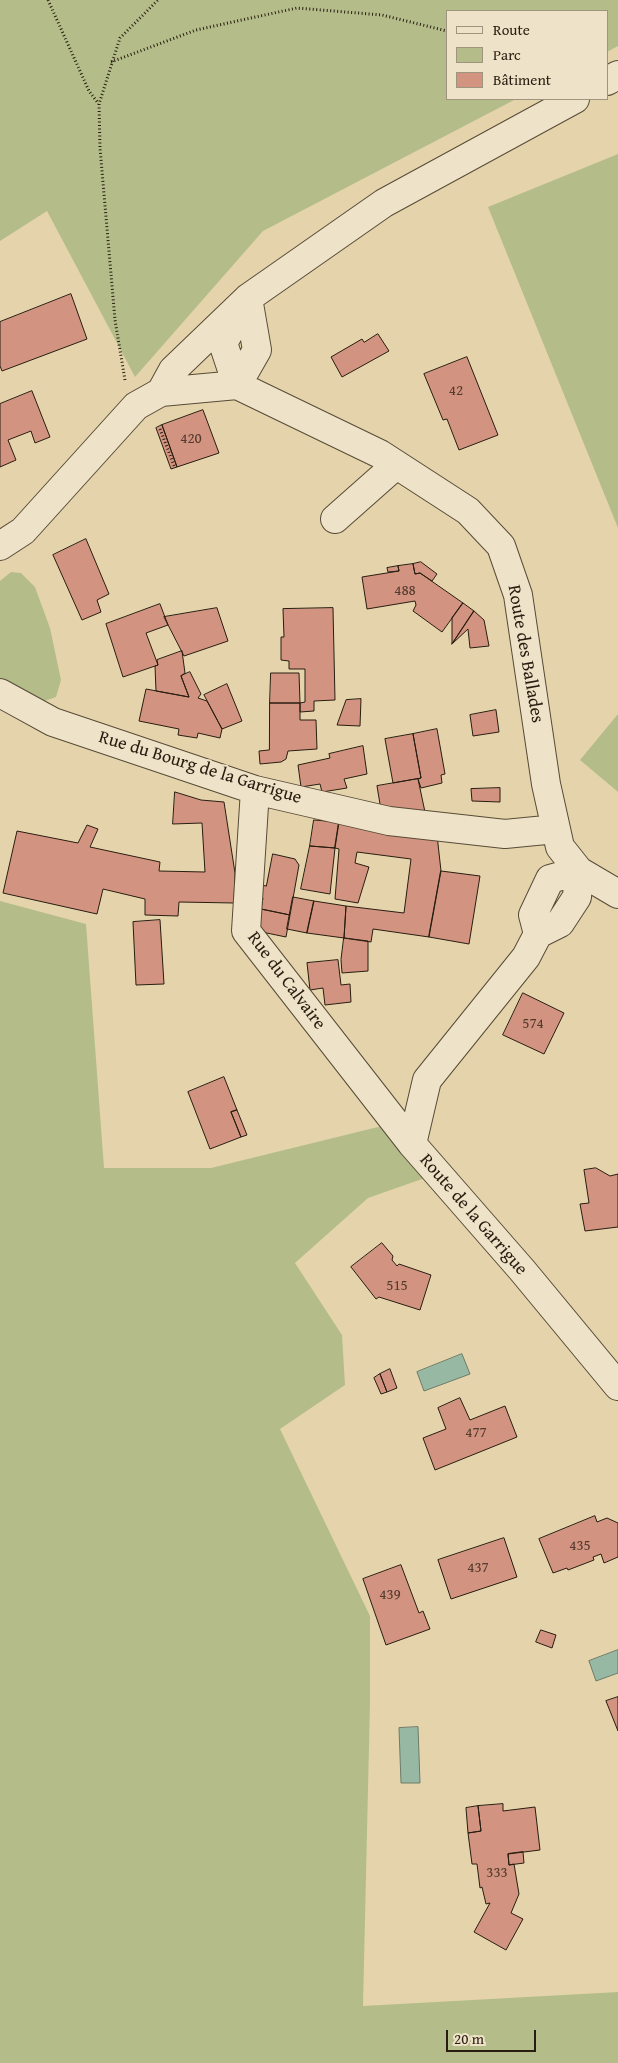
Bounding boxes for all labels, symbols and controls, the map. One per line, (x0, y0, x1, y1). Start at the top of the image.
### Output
legend (446, 10, 608, 100)
text: Route (493, 19, 530, 40)
text: Parc (493, 44, 521, 65)
text: Bâtiment (493, 69, 551, 90)
house number: 42 (449, 382, 463, 400)
house number: 420 (180, 430, 202, 448)
house number: 488 (394, 582, 416, 600)
street label: Route des Ballades (502, 583, 548, 725)
street label: Rue du Bourg de la Garrigue (96, 727, 304, 809)
street label: Rue du Calvaire (242, 928, 330, 1034)
house number: 574 (522, 1015, 544, 1033)
street label: Route de la Garrigue (414, 1150, 532, 1280)
house number: 515 (386, 1277, 408, 1295)
house number: 477 (465, 1424, 487, 1442)
house number: 435 (569, 1537, 591, 1555)
house number: 437 (467, 1559, 489, 1577)
house number: 439 (379, 1586, 401, 1604)
house number: 333 (486, 1864, 508, 1882)
scale bar (448, 2020, 538, 2052)
text: 20 m (454, 2028, 484, 2049)

